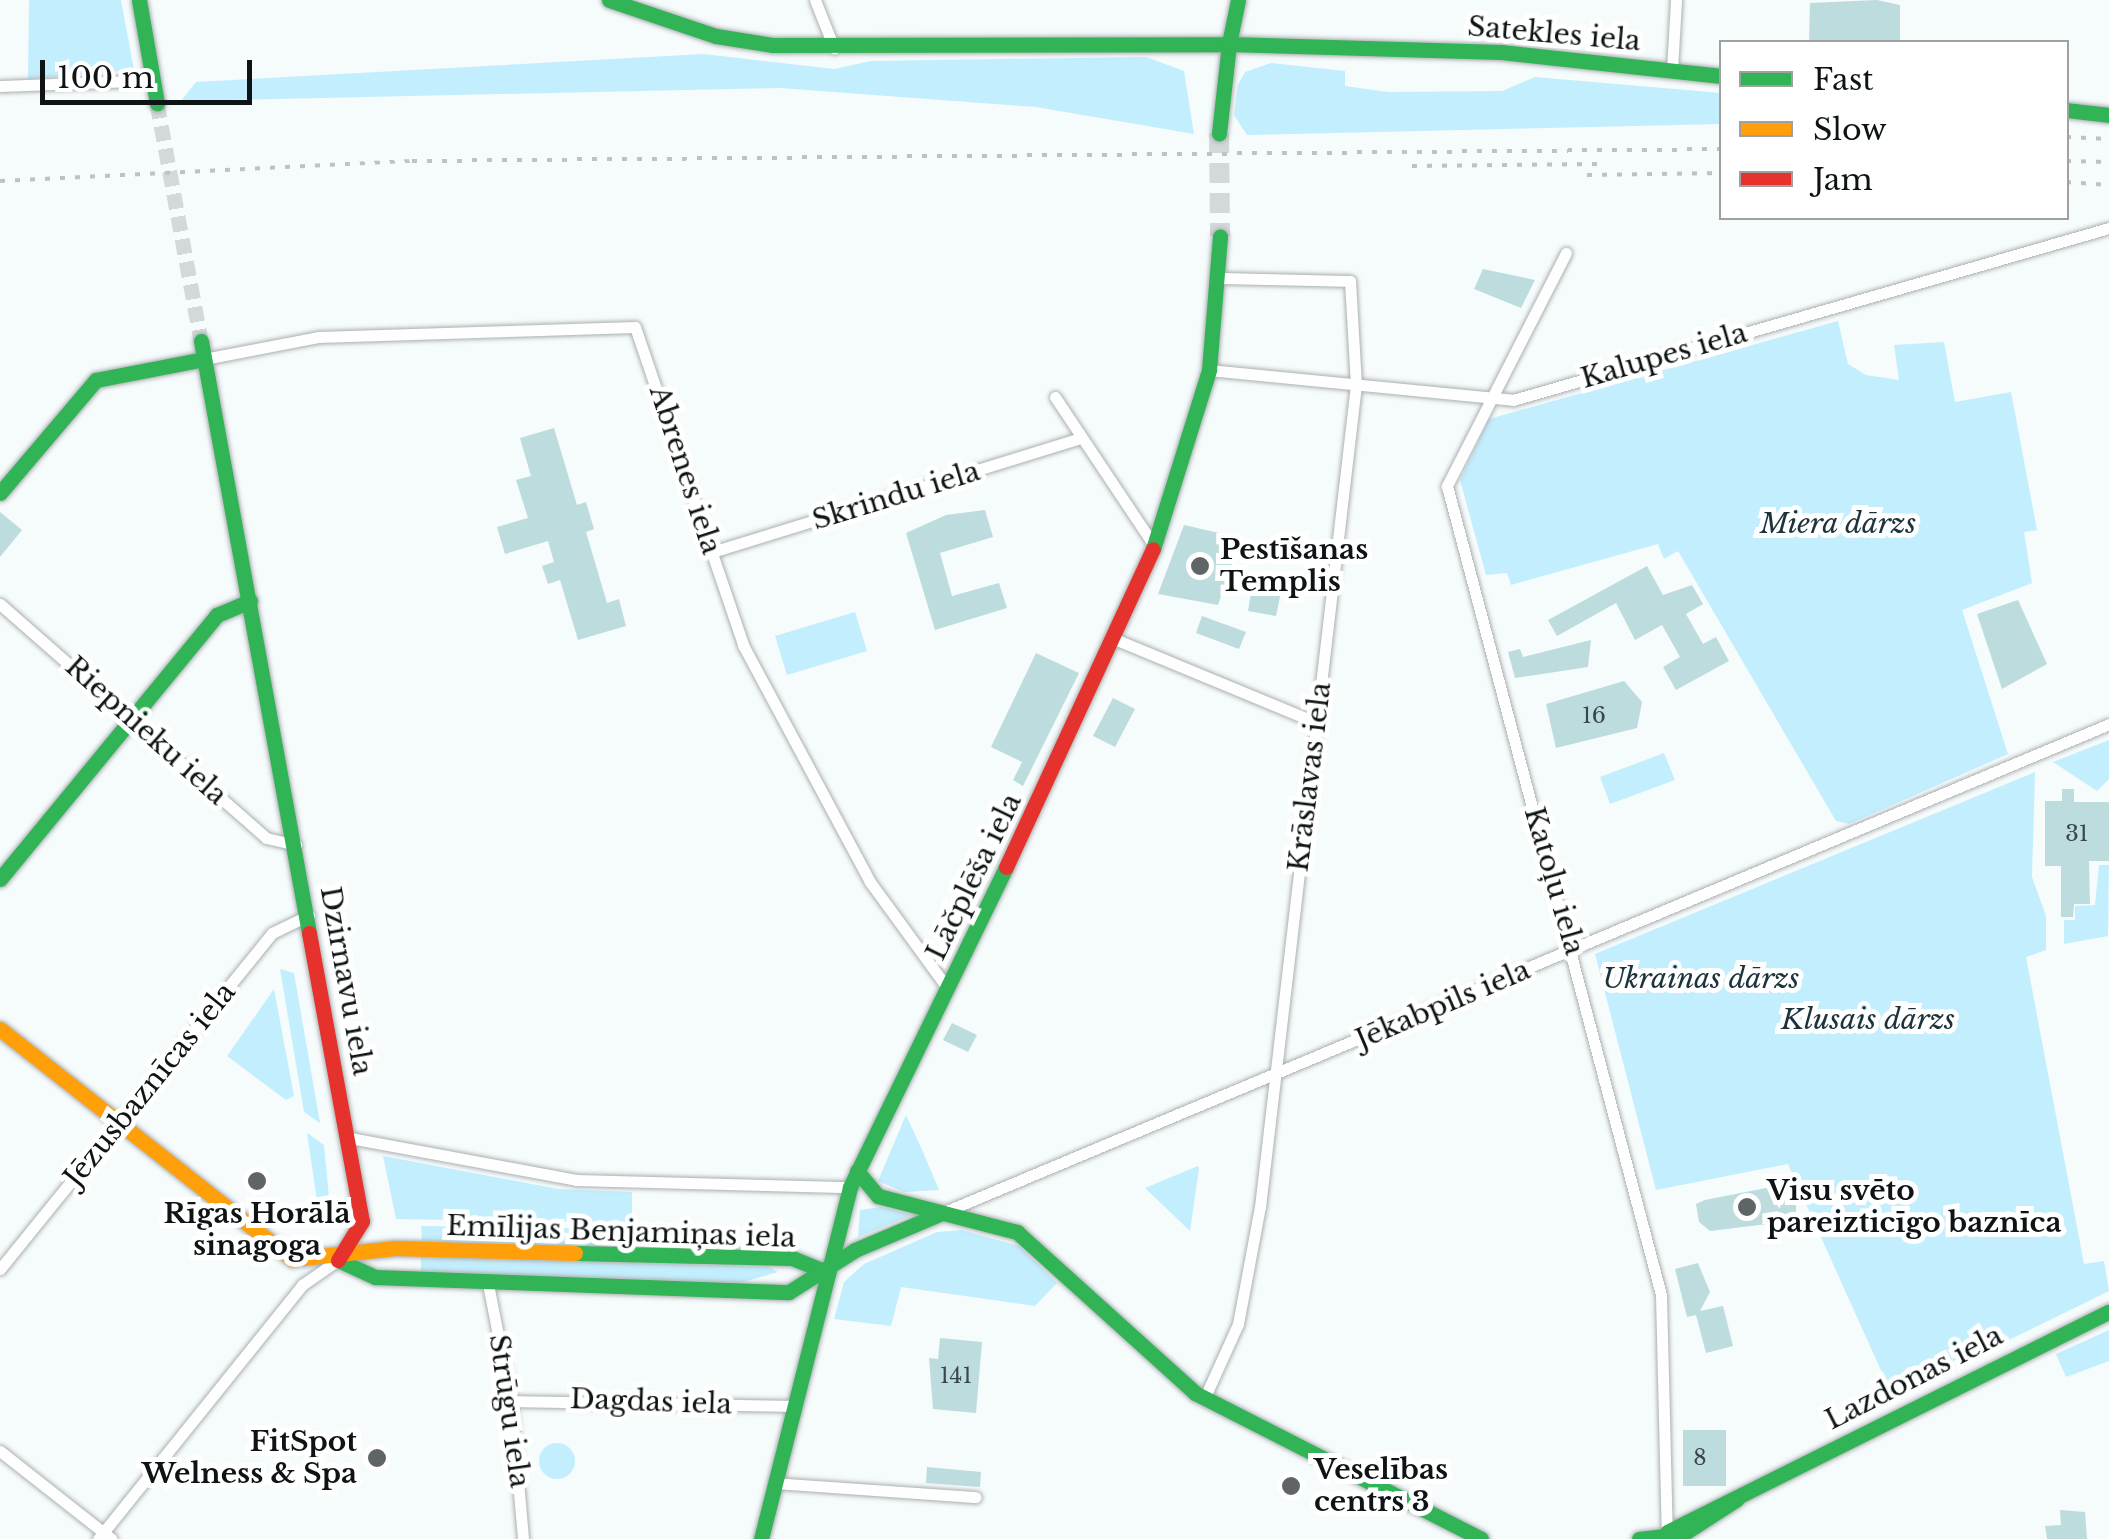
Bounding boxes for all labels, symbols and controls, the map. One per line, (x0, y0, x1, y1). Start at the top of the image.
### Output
street label: Satekles iela (1466, 10, 1642, 58)
scale bar (45, 40, 258, 102)
legend (1719, 40, 2069, 220)
text: 100 m (57, 59, 154, 96)
text: Fast (1813, 61, 1874, 98)
text: Slow (1813, 111, 1887, 148)
text: Jam (1813, 161, 1873, 198)
street label: Kalupes iela (1577, 316, 1751, 396)
street label: Abrenes iela (642, 381, 728, 559)
street label: Skrindu iela (808, 455, 984, 537)
park label: Miera dārzs (1759, 507, 1917, 541)
place label: Pestīšanas Templis (1220, 533, 1368, 599)
marker: Pestīšanas Templis (1189, 555, 1211, 577)
street label: Riepnieku iela (58, 650, 234, 812)
street label: Krāslavas iela (1282, 680, 1338, 874)
house number: 16 (1582, 703, 1606, 729)
street label: Lāčplēša iela (919, 788, 1029, 966)
street label: Katoļu iela (1517, 803, 1591, 959)
house number: 31 (2065, 821, 2089, 847)
street label: Dzirnavu iela (313, 884, 379, 1078)
street label: Jēkabpils iela (1351, 953, 1535, 1057)
park label: Ukrainas dārzs (1603, 962, 1799, 996)
street label: Jēzusbaznīcas iela (57, 976, 243, 1194)
park label: Klusais dārzs (1781, 1003, 1955, 1037)
marker: Rīgas Horālā sinagoga (246, 1170, 268, 1192)
place label: Visu svēto pareizticīgo baznīca (1767, 1174, 2061, 1240)
marker: Visu svēto pareizticīgo baznīca (1736, 1196, 1758, 1218)
place label: Rīgas Horālā sinagoga (164, 1197, 350, 1263)
street label: Emīlijas Benjamiņas iela (446, 1209, 796, 1255)
street label: Lazdonas iela (1820, 1319, 2008, 1437)
street label: Strūgu iela (482, 1332, 536, 1490)
house number: 141 (940, 1363, 972, 1389)
street label: Dagdas iela (569, 1382, 733, 1422)
place label: FitSpot Welness & Spa (142, 1425, 357, 1491)
house number: 8 (1693, 1445, 1707, 1471)
marker: FitSpot Welness & Spa (366, 1447, 388, 1469)
place label: Veselības centrs 3 (1314, 1453, 1448, 1519)
marker: Veselības centrs 3 (1278, 1473, 1304, 1499)

